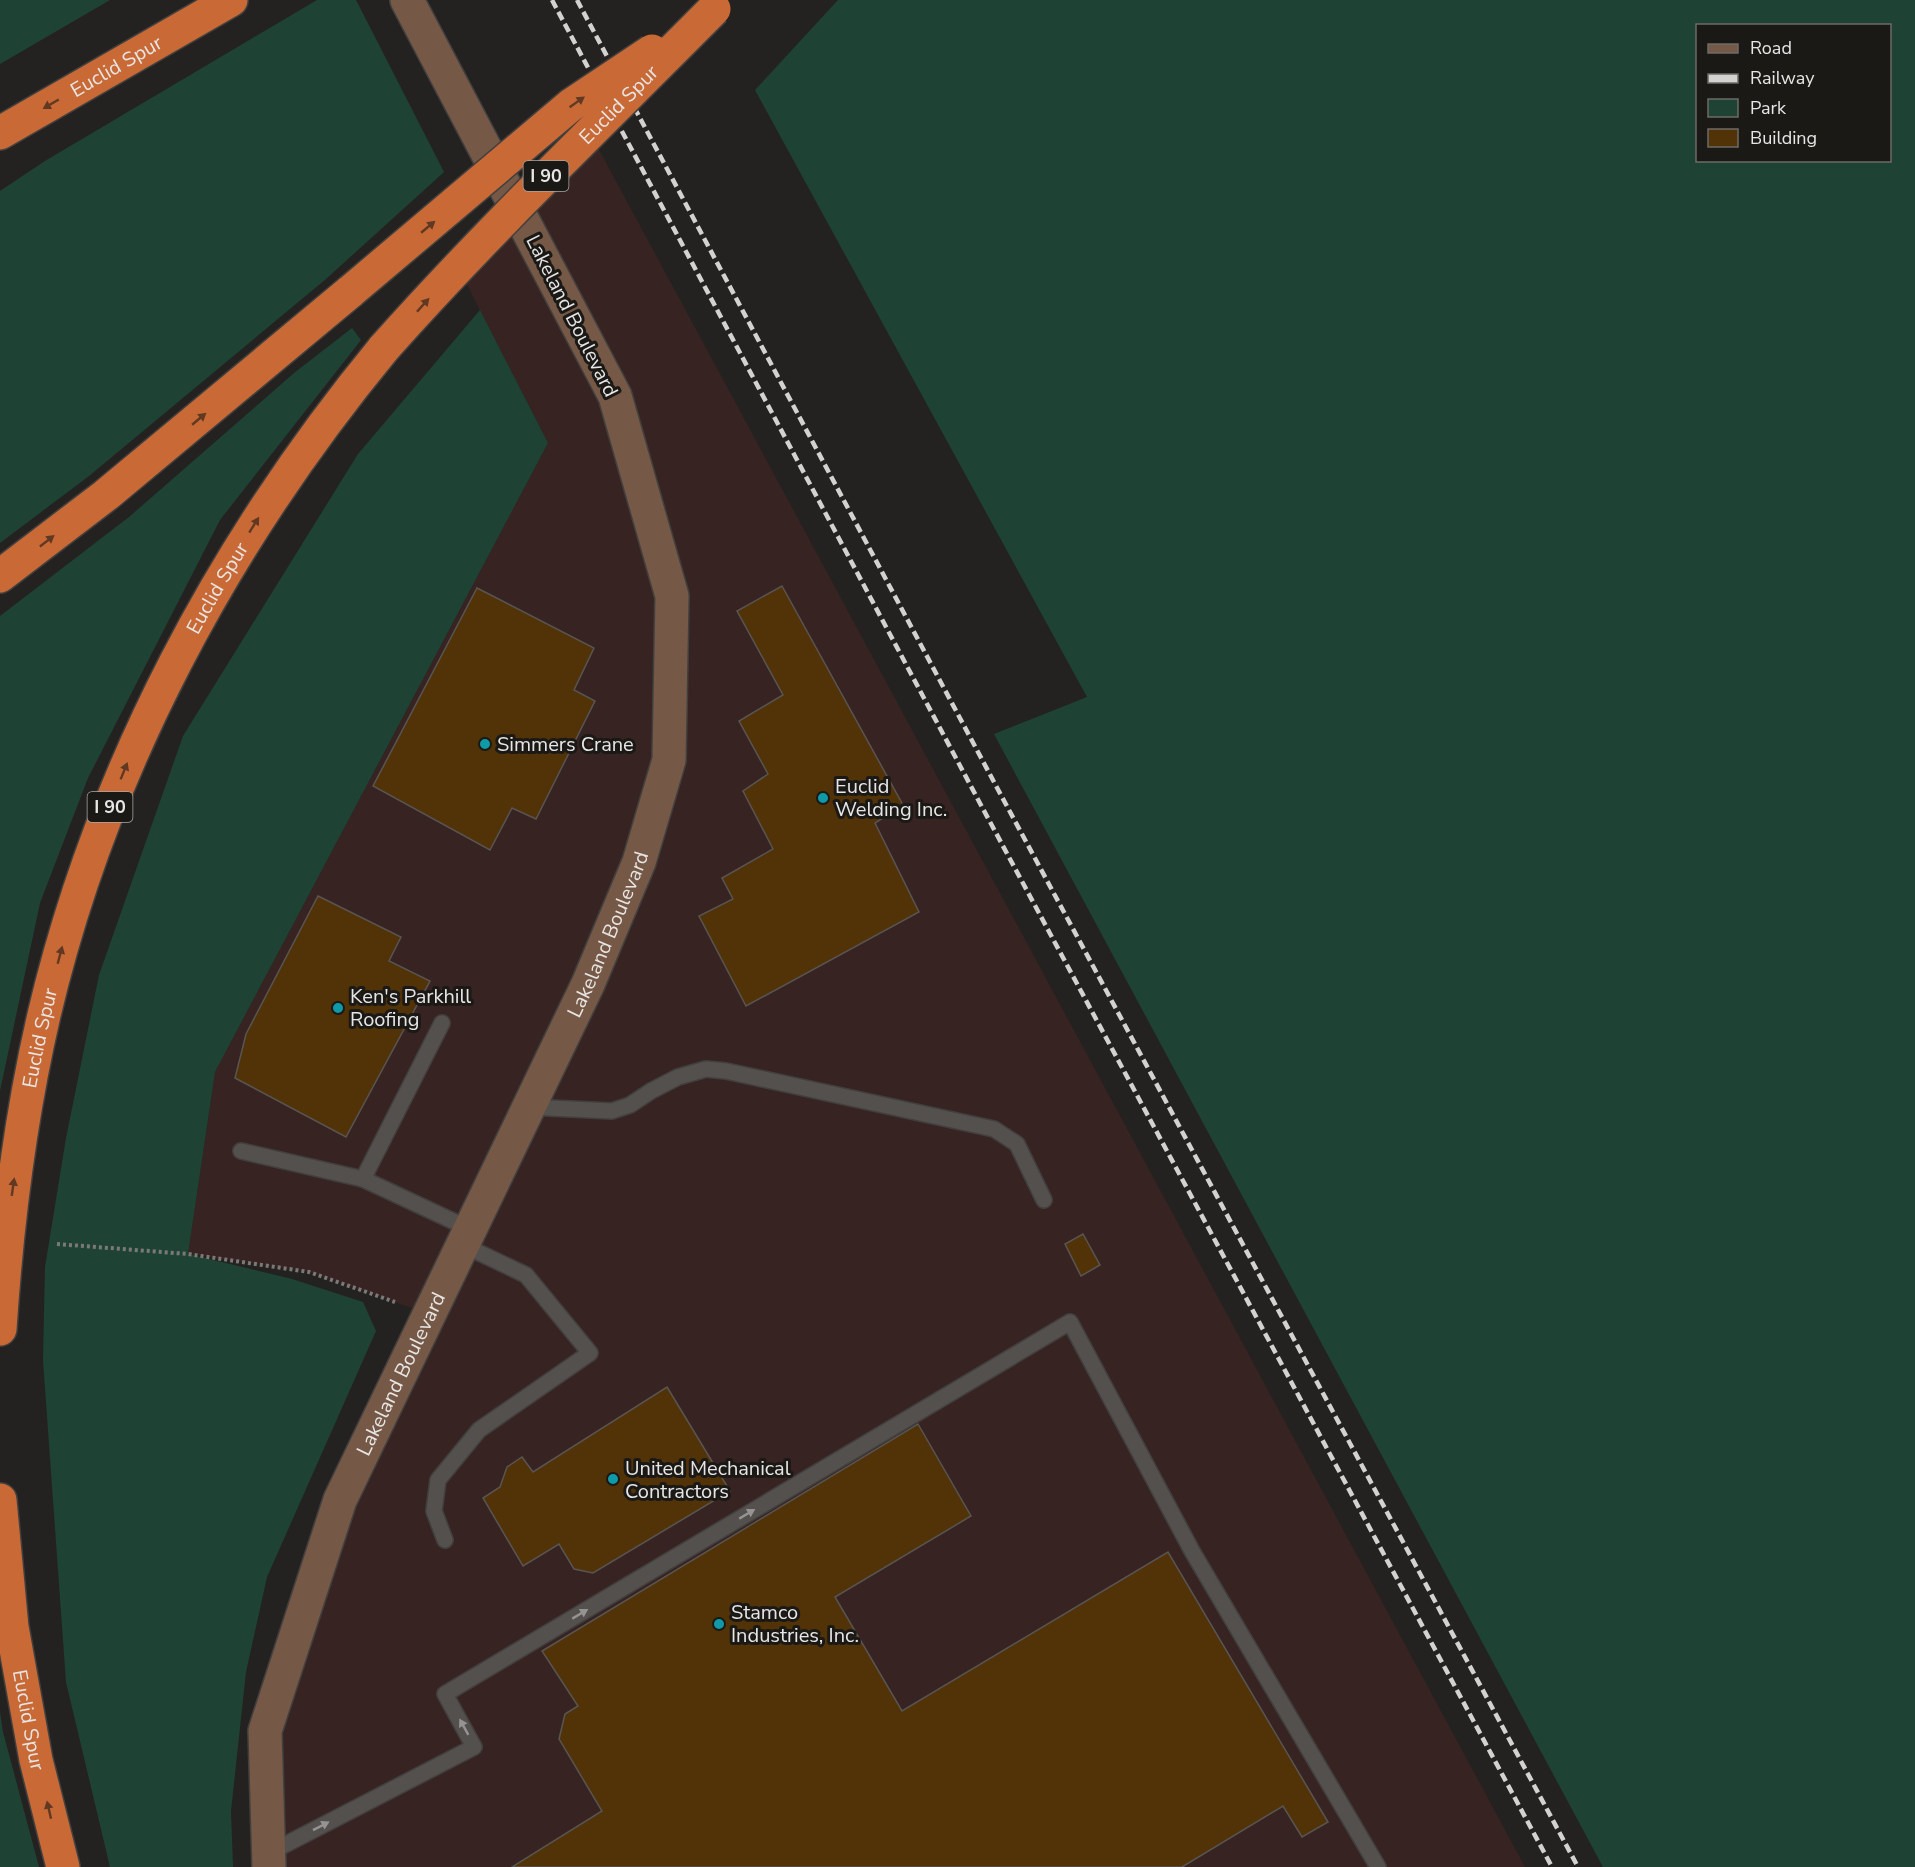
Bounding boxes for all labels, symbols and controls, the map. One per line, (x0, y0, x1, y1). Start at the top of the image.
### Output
legend (1696, 24, 1891, 162)
street label: Euclid Spur (65, 29, 167, 103)
text: Road (1750, 36, 1792, 60)
street label: Euclid Spur (573, 59, 664, 150)
text: Railway (1750, 66, 1815, 90)
one-way arrow (569, 96, 585, 108)
text: Park (1750, 96, 1787, 120)
one-way arrow (43, 98, 60, 108)
text: Building (1750, 126, 1817, 150)
road number: I 90 (524, 161, 568, 191)
one-way arrow (420, 220, 436, 233)
street label: Lakeland Boulevard (520, 231, 624, 401)
one-way arrow (416, 297, 430, 312)
one-way arrow (191, 412, 207, 425)
one-way arrow (248, 517, 259, 533)
one-way arrow (39, 534, 55, 547)
street label: Euclid Spur (180, 537, 254, 639)
place label: Simmers Crane (497, 731, 634, 758)
marker: Simmers Crane (478, 737, 492, 751)
one-way arrow (120, 762, 130, 780)
place label: Euclid Welding Inc. (835, 773, 947, 823)
marker: Euclid Welding Inc. (816, 791, 830, 805)
road number: I 90 (88, 792, 132, 822)
street label: Lakeland Boulevard (560, 848, 655, 1022)
one-way arrow (56, 946, 65, 964)
place label: Ken's Parkhill Roofing (350, 983, 471, 1033)
street label: Euclid Spur (16, 985, 64, 1090)
marker: Ken's Parkhill Roofing (331, 1001, 345, 1015)
one-way arrow (8, 1178, 18, 1197)
street label: Lakeland Boulevard (350, 1288, 451, 1460)
place label: United Mechanical Contractors (625, 1455, 791, 1505)
marker: United Mechanical Contractors (606, 1472, 620, 1486)
one-way arrow (739, 1509, 756, 1519)
place label: Stamco Industries, Inc. (731, 1599, 859, 1649)
one-way arrow (572, 1608, 588, 1619)
marker: Stamco Industries, Inc. (712, 1617, 726, 1631)
street label: Euclid Spur (6, 1667, 52, 1773)
one-way arrow (459, 1719, 469, 1736)
one-way arrow (43, 1801, 53, 1819)
one-way arrow (312, 1821, 329, 1831)

